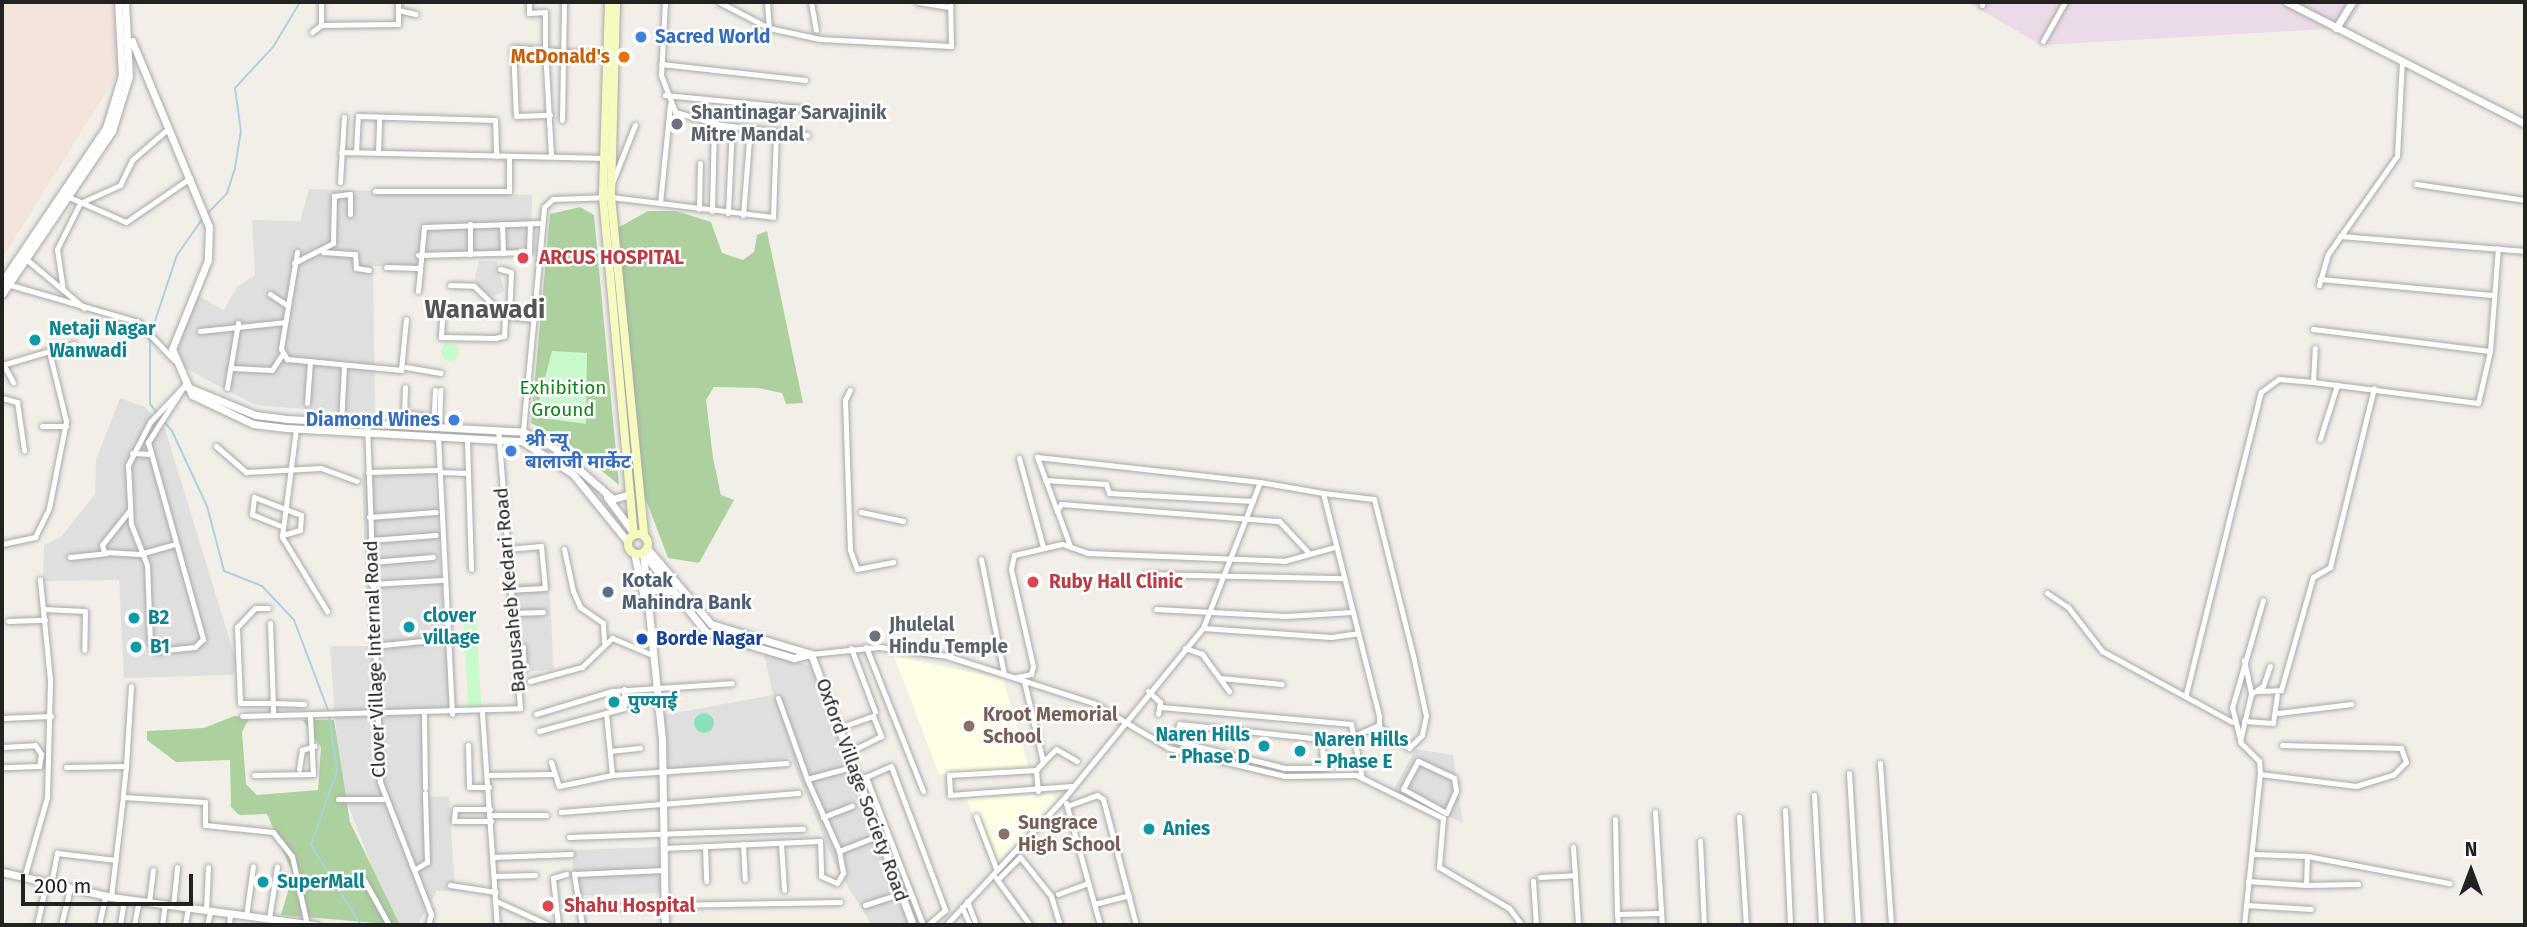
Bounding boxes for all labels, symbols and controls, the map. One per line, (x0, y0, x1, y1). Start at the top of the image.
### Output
place label: Sacred World (655, 26, 770, 48)
marker: Sacred World (633, 29, 649, 45)
place label: McDonald's (511, 46, 610, 68)
marker: McDonald's (616, 49, 632, 65)
place label: Shantinagar Sarvajinik Mitre Mandal (691, 102, 887, 146)
marker: Shantinagar Sarvajinik Mitre Mandal (669, 116, 685, 132)
place label: ARCUS HOSPITAL (539, 247, 684, 269)
marker: ARCUS HOSPITAL (513, 248, 533, 268)
district label: Wanawadi (425, 294, 545, 326)
place label: Netaji Nagar Wanwadi (49, 318, 155, 362)
marker: Netaji Nagar Wanwadi (27, 332, 43, 348)
park label: Exhibition Ground (520, 377, 606, 421)
place label: Diamond Wines (306, 409, 440, 431)
marker: Diamond Wines (446, 412, 462, 428)
place label: श्री न्यू बालाजी मार्केट (525, 429, 631, 473)
marker: श्री न्यू बालाजी मार्केट (503, 443, 519, 459)
street label: Bapusaheb Kedari Road (490, 487, 530, 693)
street label: Clover Village Internal Road (359, 540, 391, 778)
place label: Kotak Mahindra Bank (622, 570, 751, 614)
place label: Ruby Hall Clinic (1049, 571, 1183, 593)
marker: Ruby Hall Clinic (1023, 572, 1043, 592)
marker: Kotak Mahindra Bank (600, 584, 616, 600)
place label: clover village (423, 605, 480, 649)
place label: B2 (148, 607, 169, 629)
marker: B2 (126, 610, 142, 626)
place label: Jhulelal Hindu Temple (889, 614, 1008, 658)
marker: clover village (401, 619, 417, 635)
place label: Borde Nagar (656, 628, 763, 650)
marker: Jhulelal Hindu Temple (867, 628, 883, 644)
marker: Borde Nagar (634, 631, 650, 647)
place label: B1 (150, 636, 170, 658)
marker: B1 (128, 639, 144, 655)
street label: Oxford Village Society Road (811, 675, 913, 905)
place label: पुण्याई (628, 691, 677, 713)
marker: पुण्याई (606, 694, 622, 710)
place label: Kroot Memorial School (983, 704, 1118, 748)
marker: Kroot Memorial School (961, 718, 977, 734)
place label: Naren Hills - Phase D (1156, 724, 1250, 768)
place label: Naren Hills - Phase E (1314, 729, 1408, 773)
marker: Naren Hills - Phase D (1256, 738, 1272, 754)
marker: Naren Hills - Phase E (1292, 743, 1308, 759)
place label: Sungrace High School (1018, 812, 1121, 856)
place label: Anies (1163, 818, 1210, 840)
marker: Anies (1141, 821, 1157, 837)
marker: Sungrace High School (996, 826, 1012, 842)
north arrow (2436, 836, 2506, 906)
text: N (2465, 838, 2477, 861)
scale bar (24, 860, 196, 904)
place label: SuperMall (277, 871, 365, 893)
text: 200 m (34, 873, 91, 899)
marker: SuperMall (255, 874, 271, 890)
place label: Shahu Hospital (564, 895, 695, 917)
marker: Shahu Hospital (538, 896, 558, 916)

